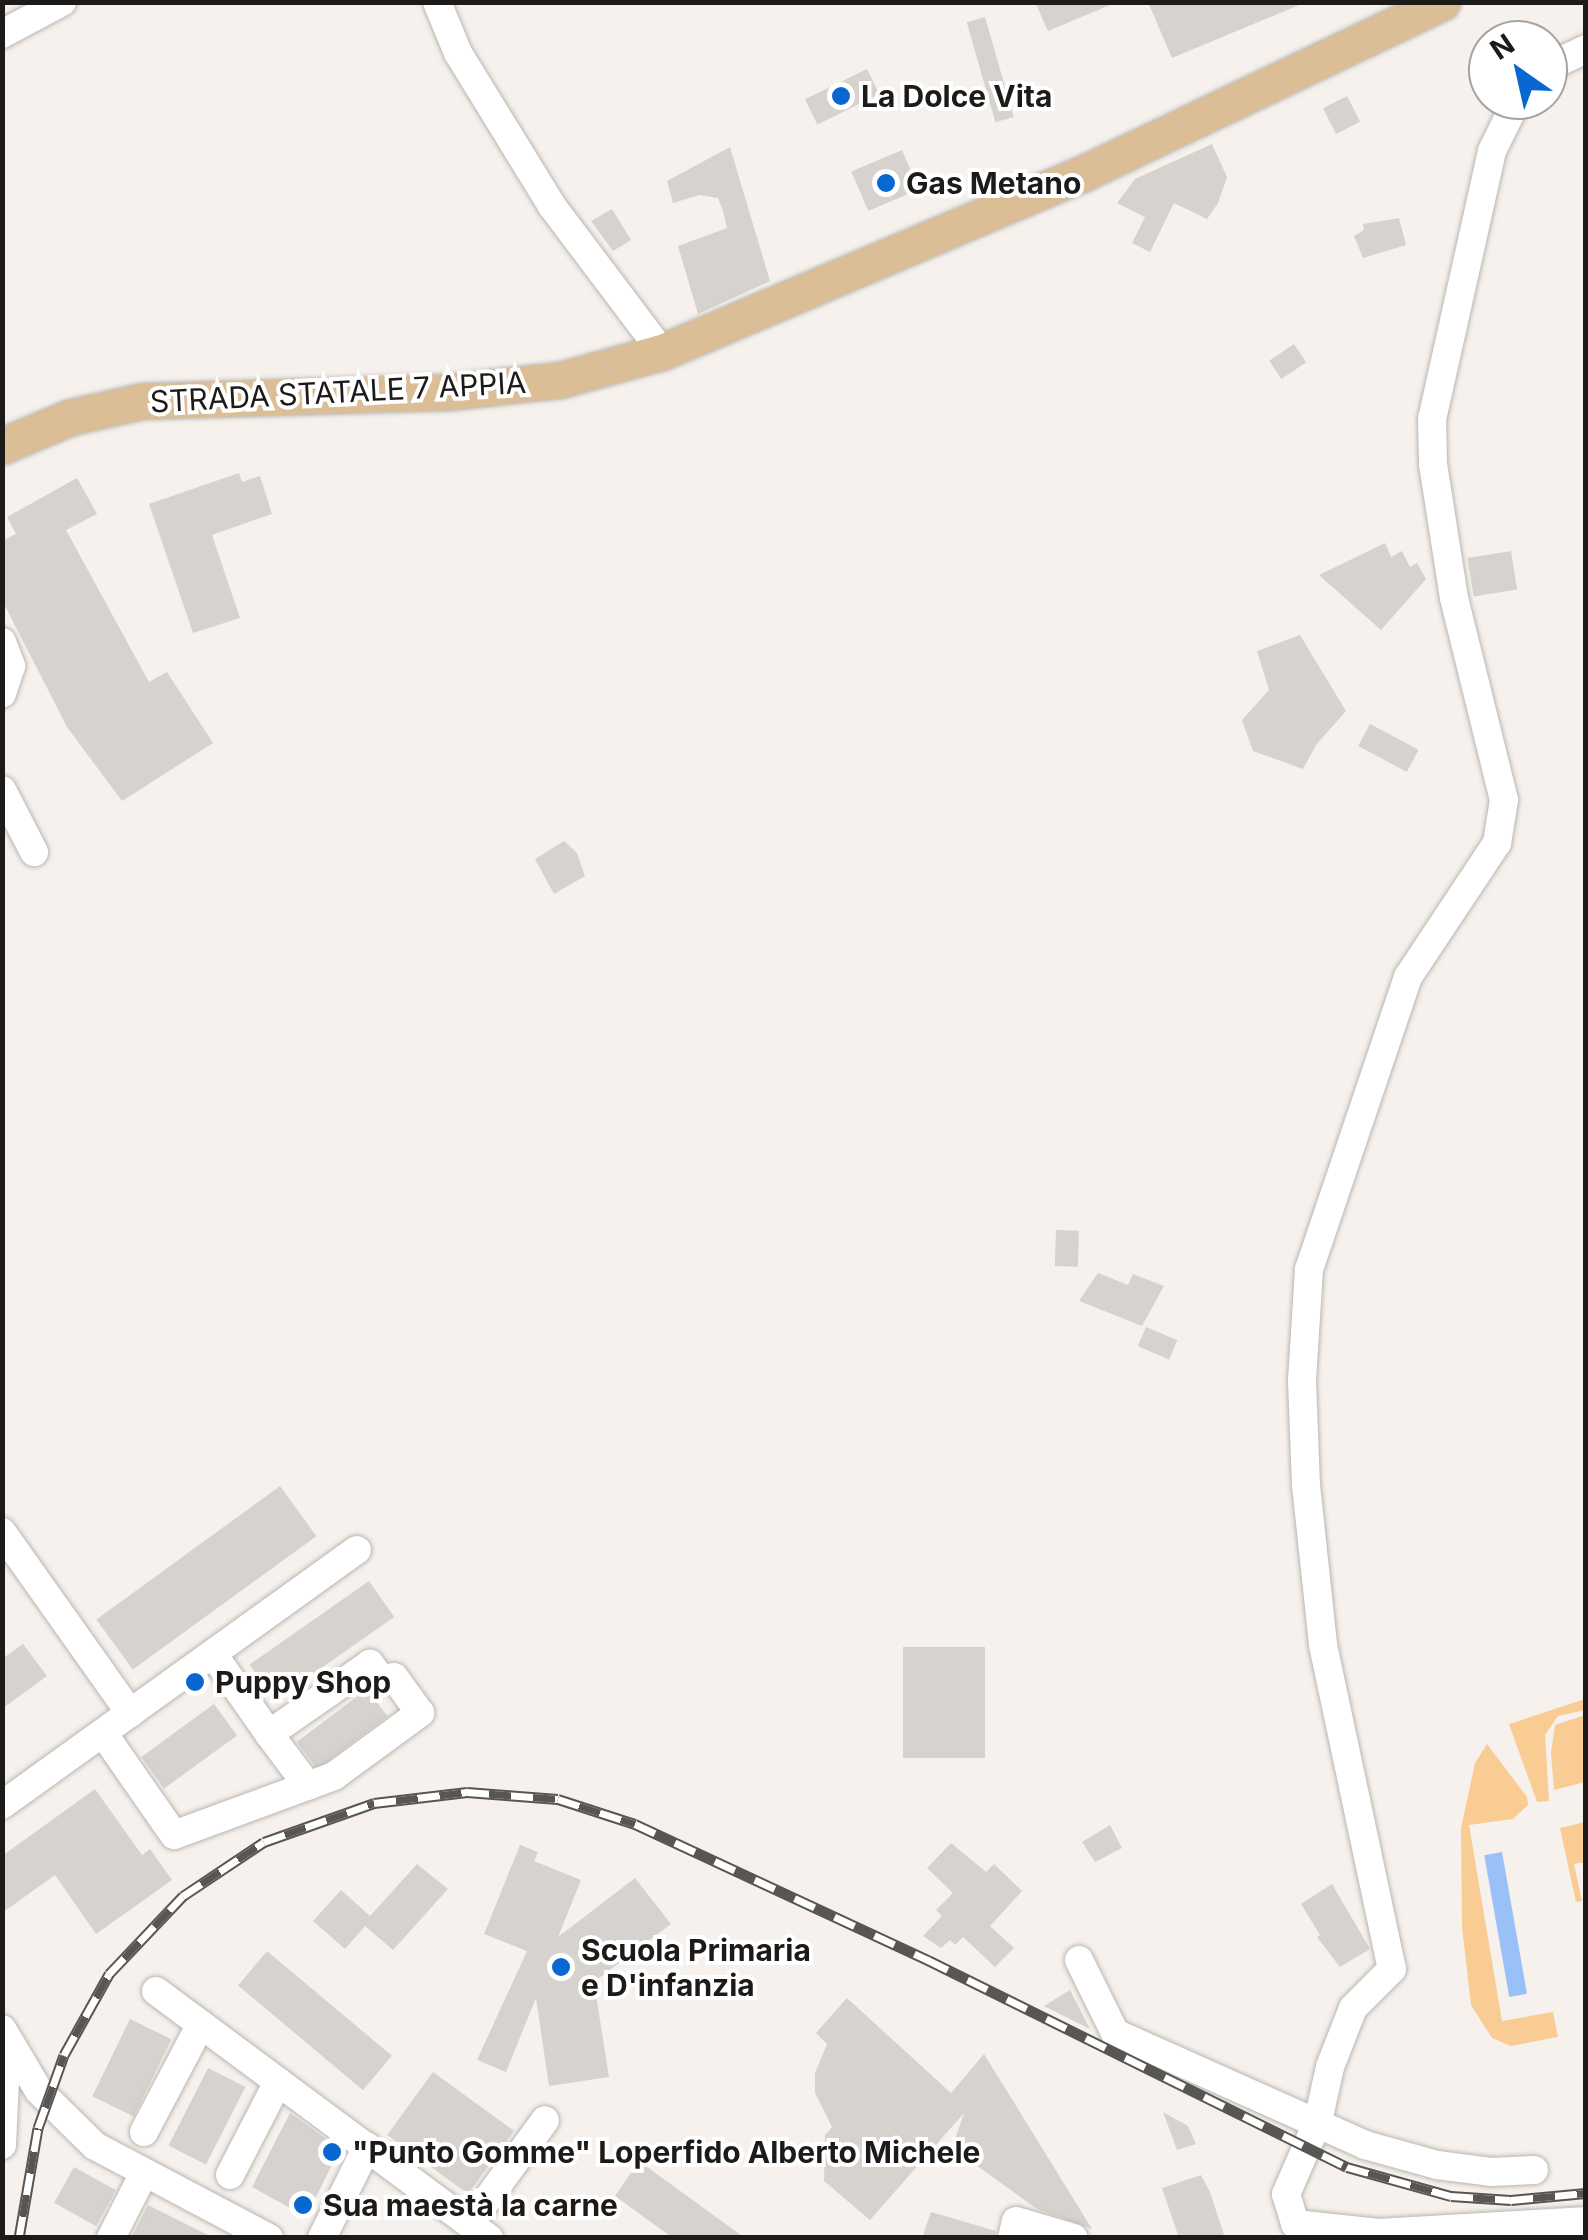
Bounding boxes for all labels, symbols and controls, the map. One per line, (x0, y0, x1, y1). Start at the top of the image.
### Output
north arrow (1468, 20, 1568, 120)
text: N (1484, 27, 1521, 67)
place label: La Dolce Vita (861, 78, 1052, 114)
marker: La Dolce Vita (830, 85, 852, 107)
place label: Gas Metano (906, 165, 1081, 201)
marker: Gas Metano (875, 172, 897, 194)
street label: STRADA STATALE 7 APPIA (149, 364, 527, 420)
place label: Puppy Shop (215, 1664, 391, 1700)
marker: Puppy Shop (184, 1671, 206, 1693)
place label: Scuola Primaria e D'infanzia (581, 1932, 811, 2002)
marker: Scuola Primaria e D'infanzia (550, 1956, 572, 1978)
place label: "Punto Gomme" Loperfido Alberto Michele (352, 2134, 980, 2170)
marker: "Punto Gomme" Loperfido Alberto Michele (321, 2141, 343, 2163)
place label: Sua maestà la carne (323, 2187, 618, 2223)
marker: Sua maestà la carne (292, 2194, 314, 2216)

